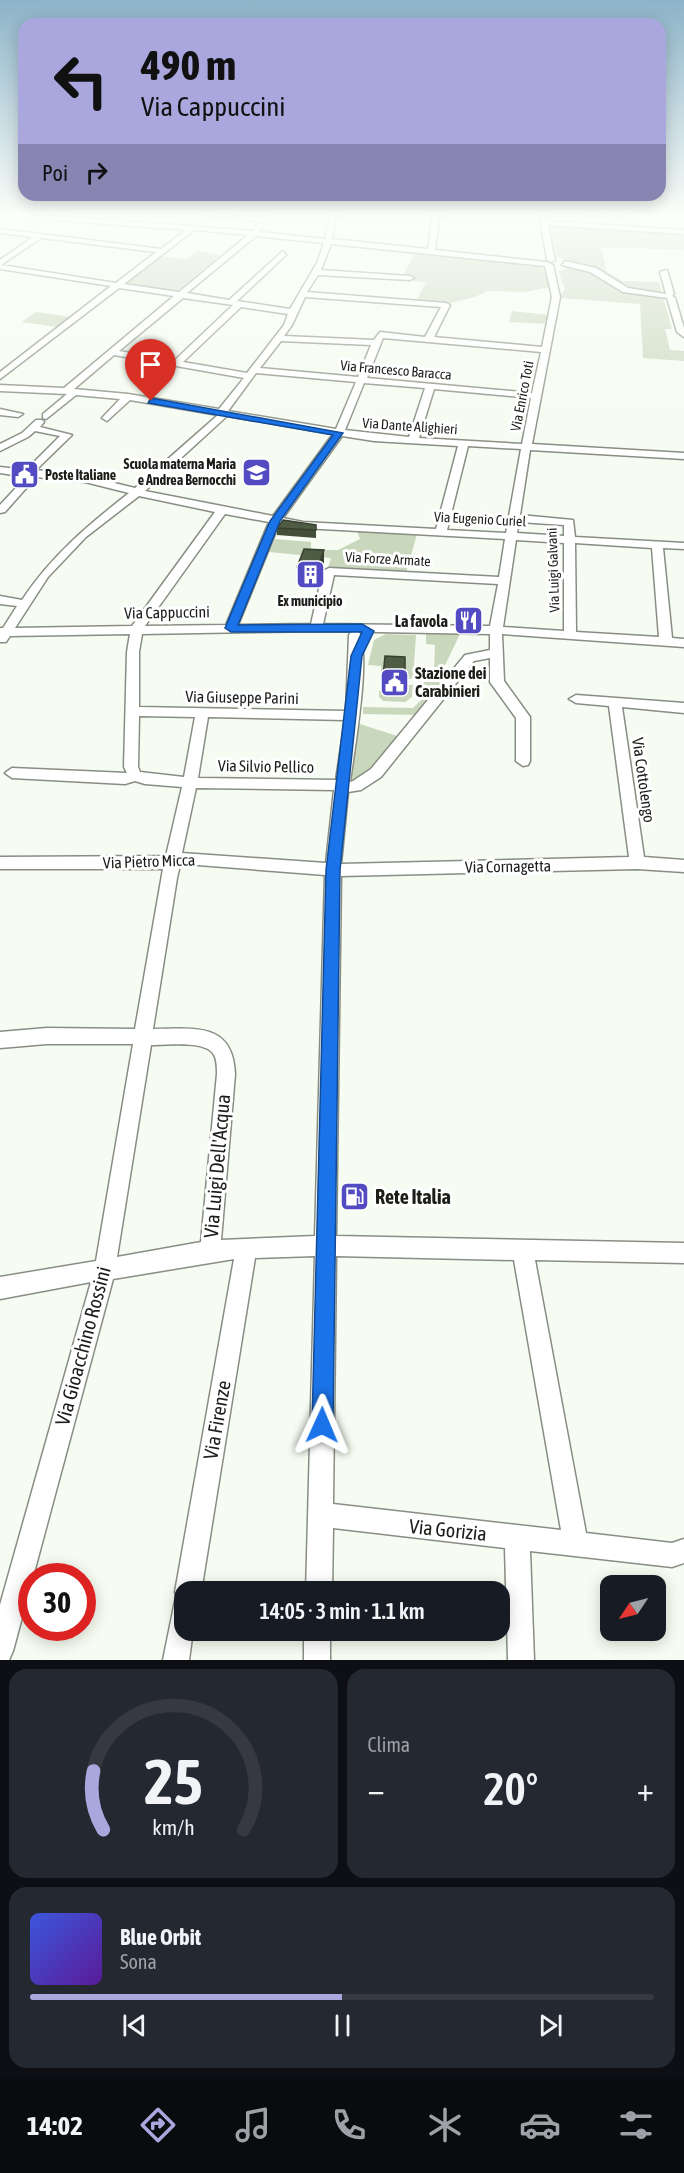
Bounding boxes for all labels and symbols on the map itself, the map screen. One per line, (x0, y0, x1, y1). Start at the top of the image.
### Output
pin (125, 339, 176, 401)
street label: Via Francesco Baracca (340, 357, 452, 383)
street label: Via Enrico Toti (507, 359, 537, 433)
street label: Via Dante Alighieri (362, 415, 458, 437)
place label: Scuola materna Maria e Andrea Bernocchi (124, 456, 236, 488)
school or university icon: Scuola materna Maria e Andrea Bernocchi (241, 456, 273, 488)
public building icon: Poste Italiane (8, 459, 40, 491)
place label: Poste Italiane (45, 467, 116, 483)
street label: Via Eugenio Curiel (433, 509, 527, 529)
street label: Via Luigi Galvani (544, 527, 562, 613)
street label: Via Forze Armate (345, 549, 431, 569)
building icon: Ex municipio (294, 558, 326, 590)
place label: Ex municipio (277, 593, 343, 609)
street label: Via Cappuccini (124, 602, 210, 623)
restaurant icon: La favola (453, 605, 485, 637)
place label: La favola (395, 612, 448, 630)
place label: Stazione dei Carabinieri (415, 664, 487, 700)
public building icon: Stazione dei Carabinieri (378, 666, 410, 698)
street label: Via Giuseppe Parini (185, 687, 299, 708)
street label: Via Cottolengo (628, 736, 659, 824)
street label: Via Silvio Pellico (218, 756, 314, 776)
street label: Via Pietro Micca (103, 850, 195, 872)
street label: Via Cornagetta (465, 856, 551, 877)
street label: Via Luigi Dell'Acqua (199, 1093, 234, 1239)
fuel station icon: Rete Italia (338, 1181, 370, 1213)
place label: Rete Italia (375, 1185, 451, 1208)
street label: Via Gioacchino Rossini (50, 1264, 115, 1428)
street label: Via Firenze (198, 1379, 235, 1461)
position arrow (290, 1393, 354, 1457)
street label: Via Gorizia (408, 1514, 488, 1545)
speed limit sign: 30 (18, 1563, 96, 1641)
north arrow (600, 1575, 666, 1641)

